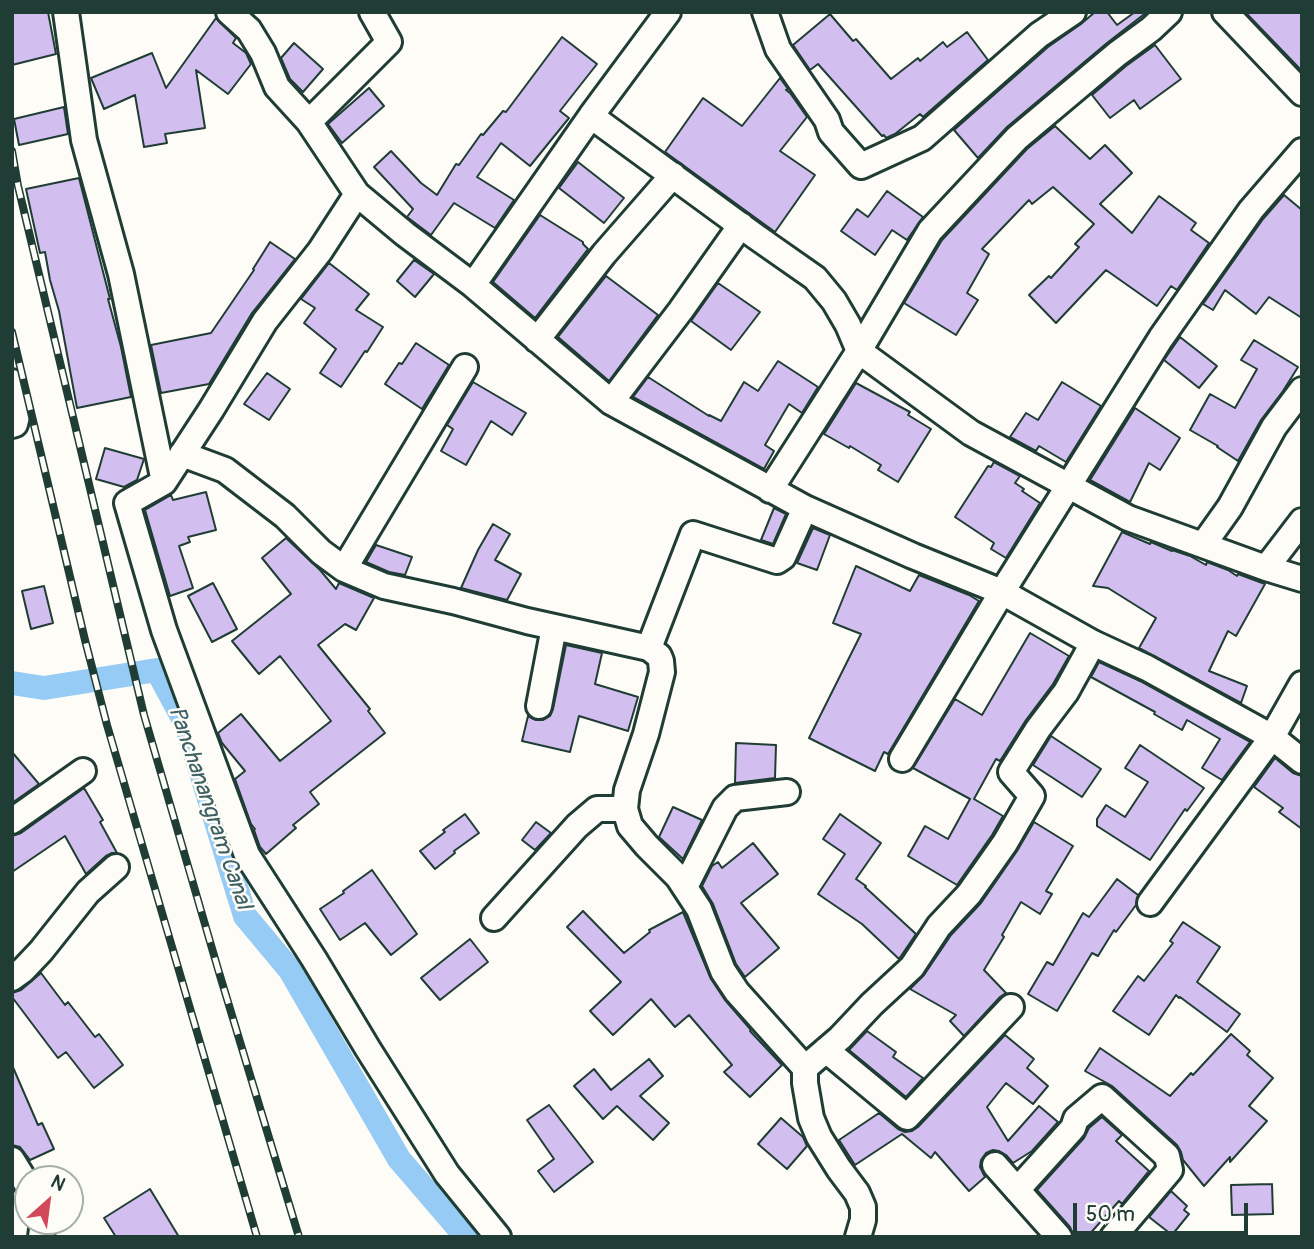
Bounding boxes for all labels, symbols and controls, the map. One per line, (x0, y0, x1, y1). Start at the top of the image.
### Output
water label: Panchanangram Canal (161, 703, 257, 913)
north arrow (14, 1165, 84, 1235)
text: N (47, 1170, 69, 1197)
scale bar (1076, 1190, 1251, 1234)
text: 50 m (1086, 1201, 1135, 1228)

